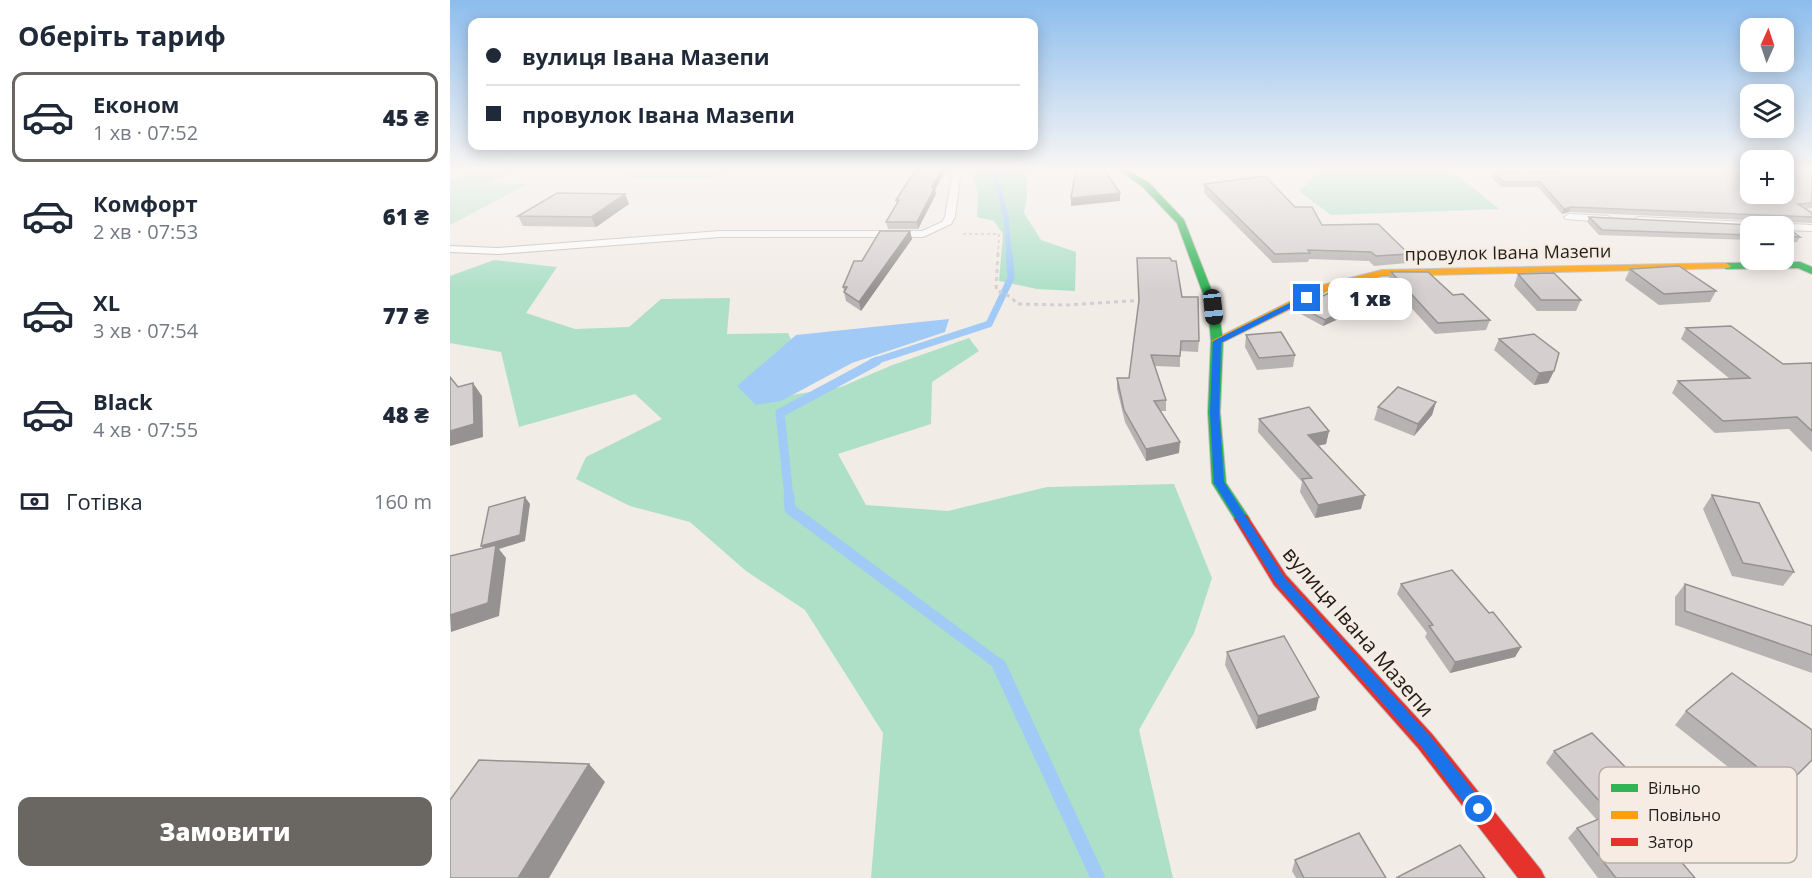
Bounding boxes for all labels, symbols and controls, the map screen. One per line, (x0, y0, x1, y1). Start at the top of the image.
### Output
text: Оберіть тариф (18, 17, 226, 54)
north arrow (1740, 18, 1794, 72)
map controls (1740, 18, 1794, 270)
text: вулиця Івана Мазепи (522, 41, 770, 71)
button: layers (1740, 84, 1794, 138)
text: Економ (93, 89, 179, 119)
icon: car (21, 90, 75, 144)
text: провулок Івана Мазепи (522, 99, 795, 129)
text: 45 ₴ (383, 102, 429, 132)
text: 1 хв · 07:52 (93, 119, 198, 146)
button: + (1740, 150, 1794, 204)
text: Комфорт (93, 188, 198, 218)
icon: car (21, 189, 75, 243)
text: 61 ₴ (383, 201, 429, 231)
button: − (1740, 216, 1794, 270)
text: 2 хв · 07:53 (93, 218, 198, 245)
street label: провулок Івана Мазепи (1405, 238, 1611, 266)
callout: 1 хв (1328, 277, 1412, 319)
route end (1293, 284, 1320, 311)
text: 1 хв (1349, 285, 1391, 312)
text: XL (93, 287, 120, 317)
icon: car (21, 288, 75, 342)
car (1202, 288, 1224, 326)
text: 77 ₴ (383, 300, 429, 330)
text: 3 хв · 07:54 (93, 317, 198, 344)
text: Black (93, 386, 153, 416)
icon: car (21, 387, 75, 441)
text: 48 ₴ (383, 399, 429, 429)
text: 4 хв · 07:55 (93, 416, 198, 443)
icon: cash (18, 485, 51, 518)
text: Готівка (66, 486, 143, 516)
text: 160 m (374, 488, 432, 515)
street label: вулиця Івана Мазепи (1277, 540, 1441, 722)
legend (1599, 767, 1797, 863)
text: Вільно (1648, 777, 1701, 799)
route start (1465, 795, 1492, 822)
button: Замовити (18, 797, 432, 866)
text: Повільно (1648, 804, 1721, 826)
text: Затор (1648, 831, 1693, 853)

